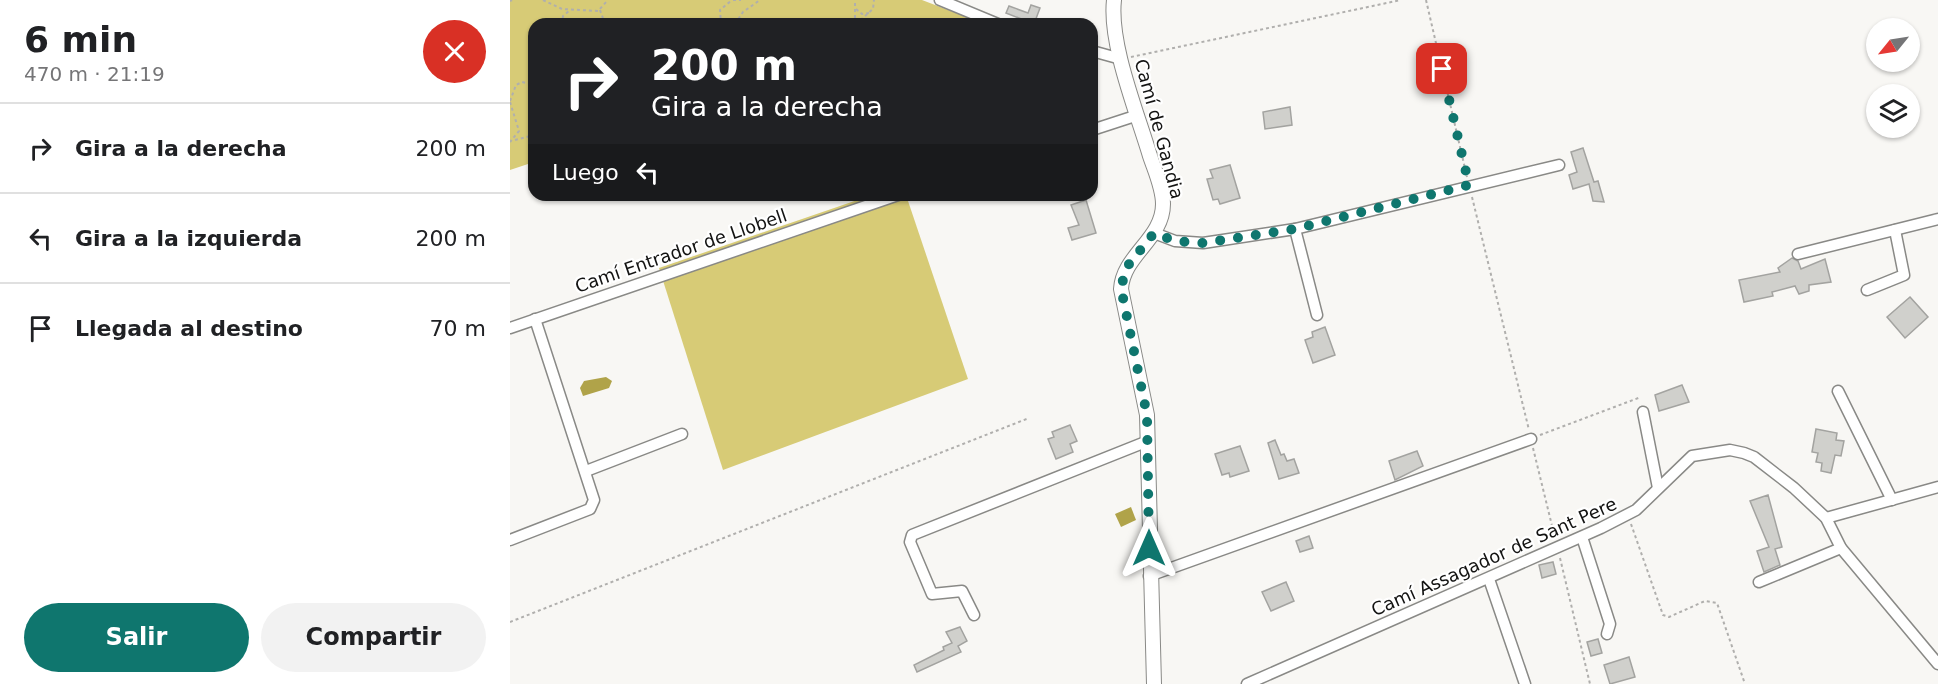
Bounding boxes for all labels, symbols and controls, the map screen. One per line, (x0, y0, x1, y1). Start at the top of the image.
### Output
north arrow (1866, 18, 1920, 72)
map controls (1866, 18, 1920, 138)
text: 6 min (24, 19, 137, 60)
button: close (423, 20, 486, 83)
text: 200 m (651, 41, 797, 90)
icon: right (552, 42, 630, 120)
pin (1416, 43, 1467, 94)
icon: arrive (1425, 52, 1458, 85)
street label: Camí de Gandia (1131, 57, 1188, 201)
text: 470 m · 21:19 (24, 62, 165, 86)
button: layers (1866, 84, 1920, 138)
text: Gira a la derecha (651, 91, 883, 122)
icon: right (24, 132, 57, 165)
text: Gira a la derecha (75, 136, 287, 161)
text: 200 m (416, 136, 486, 161)
icon: left (631, 156, 664, 189)
text: Luego (552, 160, 619, 185)
street label: Camí Entrador de Llobell (572, 204, 789, 297)
icon: left (24, 222, 57, 255)
text: Gira a la izquierda (75, 226, 302, 251)
text: 200 m (416, 226, 486, 251)
icon: arrive (24, 312, 57, 345)
text: Llegada al destino (75, 316, 303, 341)
text: 70 m (430, 316, 486, 341)
street label: Camí Assagador de Sant Pere (1368, 493, 1620, 620)
position arrow (1117, 516, 1181, 580)
button: Salir (24, 603, 249, 672)
button: Compartir (261, 603, 486, 672)

